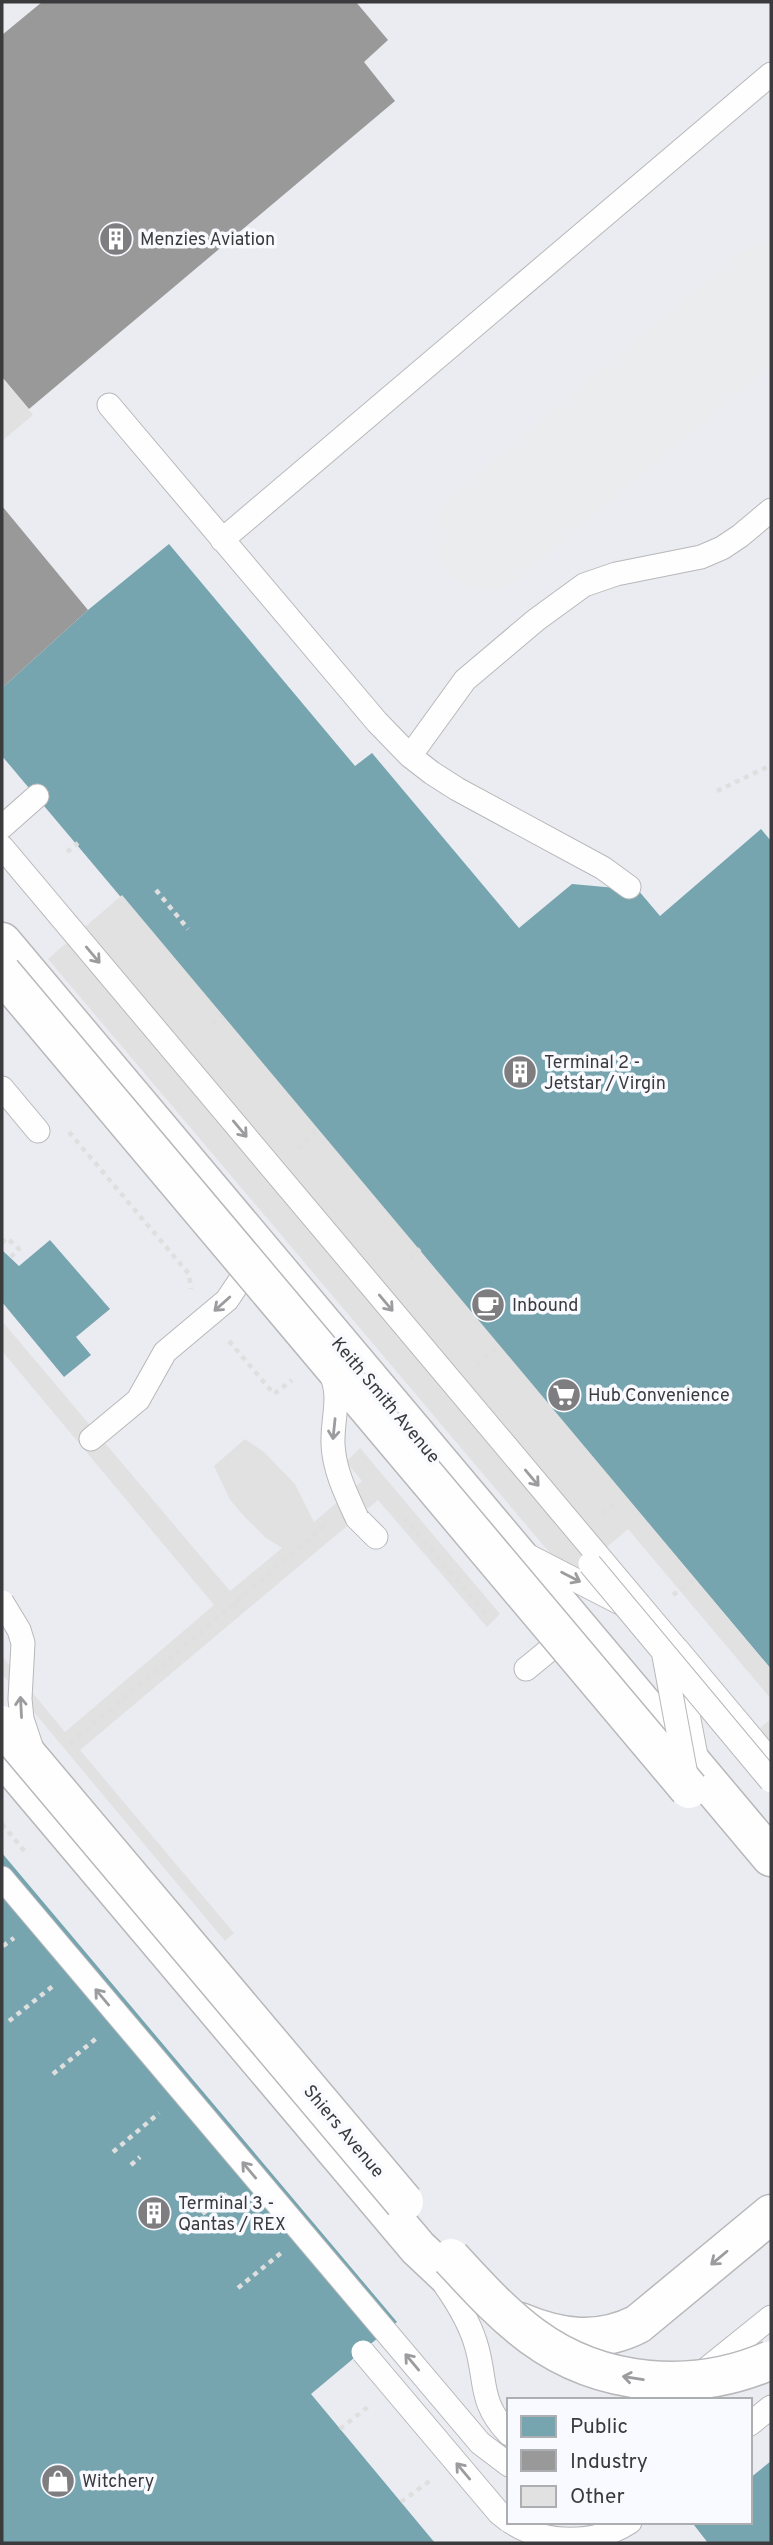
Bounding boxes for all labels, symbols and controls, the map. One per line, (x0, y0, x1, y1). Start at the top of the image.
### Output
building icon: Menzies Aviation (97, 220, 135, 258)
place label: Menzies Aviation (140, 229, 275, 252)
one-way arrow (85, 946, 101, 964)
place label: Terminal 2 - Jetstar / Virgin (544, 1052, 666, 1096)
building icon: Terminal 2 - Jetstar / Virgin (501, 1053, 539, 1091)
one-way arrow (232, 1119, 248, 1137)
cafe icon: Inbound (469, 1286, 507, 1324)
one-way arrow (378, 1294, 394, 1312)
place label: Inbound (512, 1295, 578, 1318)
one-way arrow (213, 1296, 231, 1312)
street label: Keith Smith Avenue (325, 1333, 444, 1469)
supermarket icon: Hub Convenience (545, 1376, 583, 1414)
place label: Hub Convenience (588, 1385, 730, 1408)
one-way arrow (328, 1417, 341, 1439)
one-way arrow (524, 1468, 540, 1486)
one-way arrow (560, 1570, 581, 1584)
one-way arrow (14, 1696, 27, 1719)
one-way arrow (94, 1988, 110, 2006)
street label: Shiers Avenue (297, 2081, 388, 2183)
one-way arrow (241, 2161, 257, 2179)
place label: Terminal 3 - Qantas / REX (178, 2193, 286, 2237)
building icon: Terminal 3 - Qantas / REX (135, 2194, 173, 2232)
one-way arrow (710, 2250, 728, 2265)
one-way arrow (404, 2354, 420, 2372)
one-way arrow (622, 2371, 645, 2384)
legend (507, 2398, 752, 2524)
text: Public (570, 2414, 628, 2441)
text: Industry (570, 2449, 648, 2476)
shop icon: Witchery (39, 2462, 77, 2500)
one-way arrow (455, 2462, 471, 2480)
place label: Witchery (82, 2471, 154, 2494)
text: Other (570, 2484, 625, 2511)

